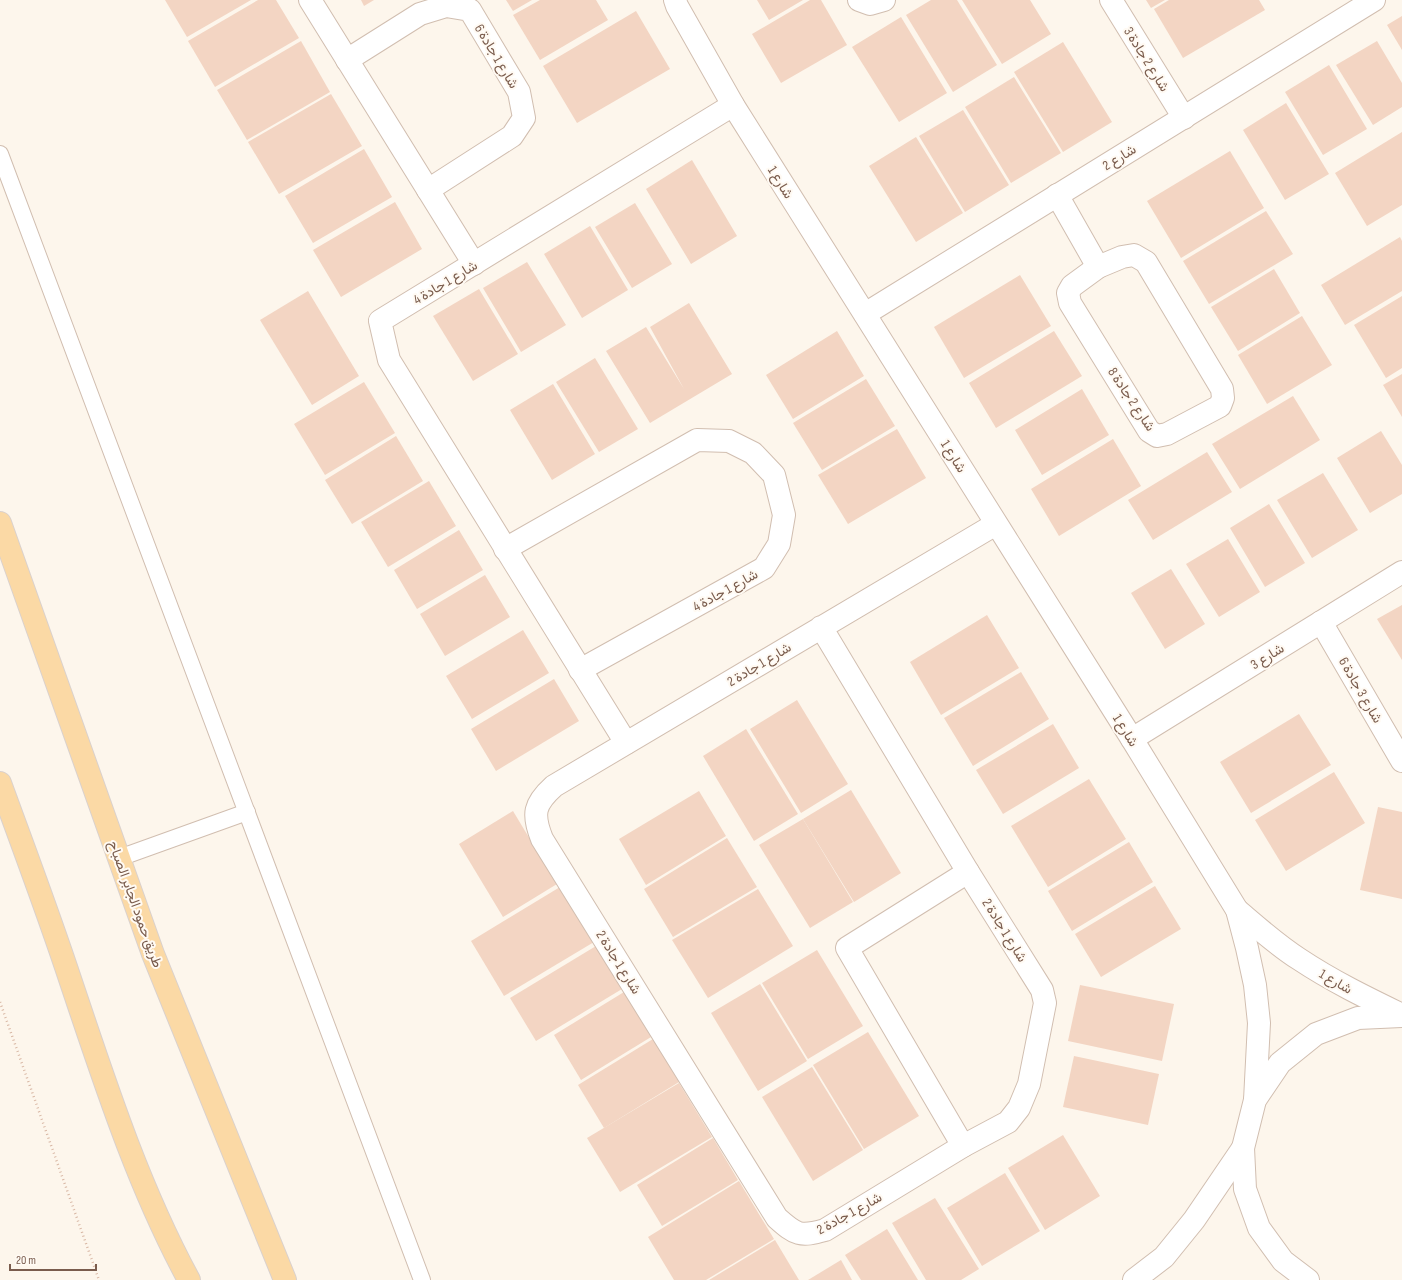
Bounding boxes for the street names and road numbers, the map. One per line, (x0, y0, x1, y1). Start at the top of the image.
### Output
street label: شارع 1 جادة 6 (469, 21, 522, 93)
street label: شارع 2 جادة 3 (1118, 24, 1173, 96)
street label: شارع 2 (1099, 141, 1140, 176)
street label: شارع 1 (762, 163, 797, 203)
street label: شارع 1 جادة 4 (410, 257, 481, 310)
street label: شارع 2 جادة 8 (1102, 364, 1159, 435)
street label: شارع 1 (935, 437, 970, 477)
street label: شارع 1 جادة 4 (690, 566, 762, 617)
street label: شارع 1 جادة 2 (724, 639, 795, 692)
street label: شارع 3 (1247, 640, 1288, 675)
street label: شارع 3 جادة 6 (1333, 654, 1386, 727)
street label: شارع 1 (1107, 711, 1142, 751)
street label: طريق حمود الجابر الصباح (103, 838, 166, 971)
street label: شارع 1 جادة 2 (977, 895, 1031, 966)
street label: شارع 1 جادة 2 (591, 927, 645, 998)
street label: شارع 1 (1315, 965, 1355, 999)
street label: شارع 1 جادة 2 (814, 1189, 886, 1240)

